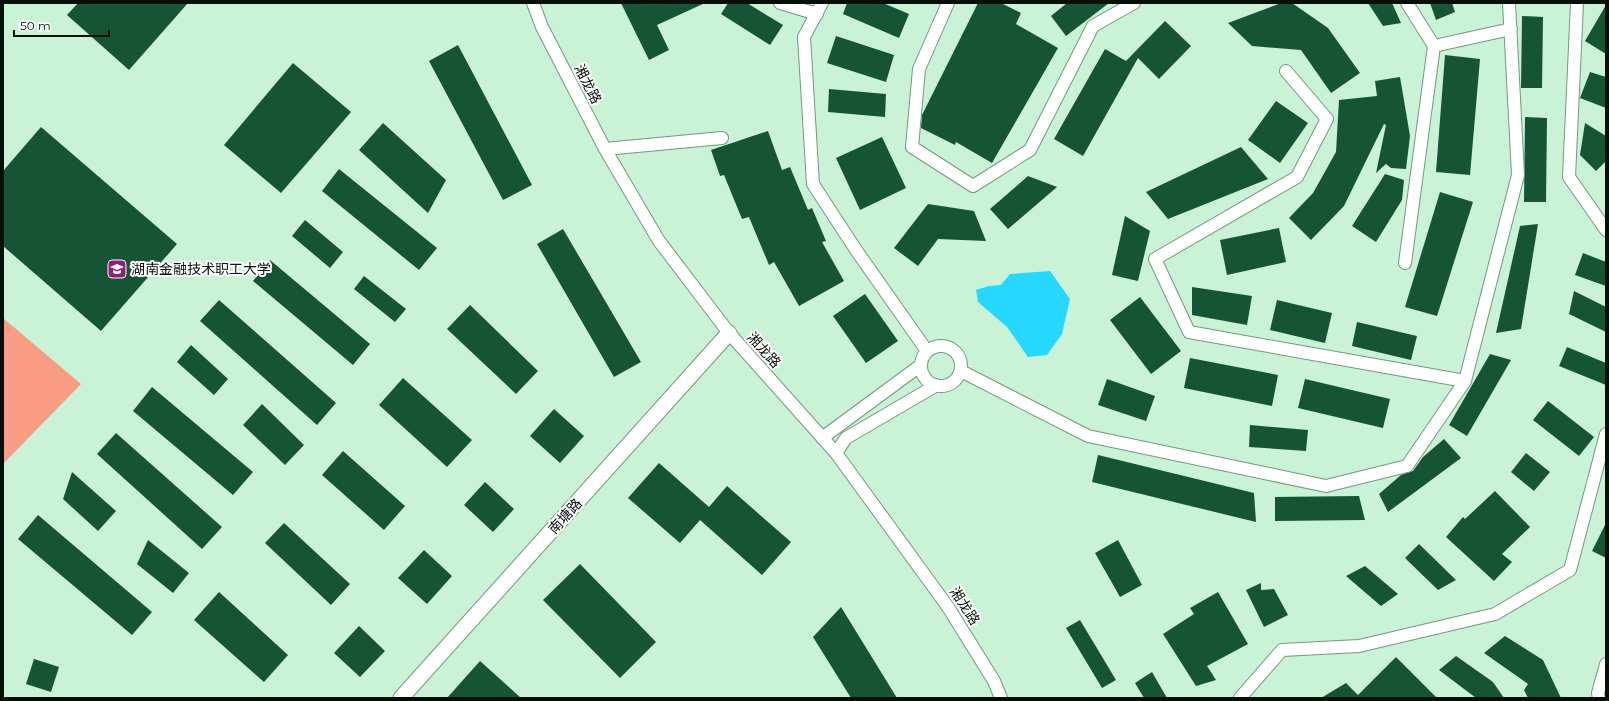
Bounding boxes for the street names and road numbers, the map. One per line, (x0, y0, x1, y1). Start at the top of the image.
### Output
street label: 湘龙路 (570, 61, 606, 107)
street label: 湘龙路 (743, 328, 785, 372)
street label: 南塘路 (544, 494, 586, 538)
street label: 湘龙路 (946, 583, 984, 629)

